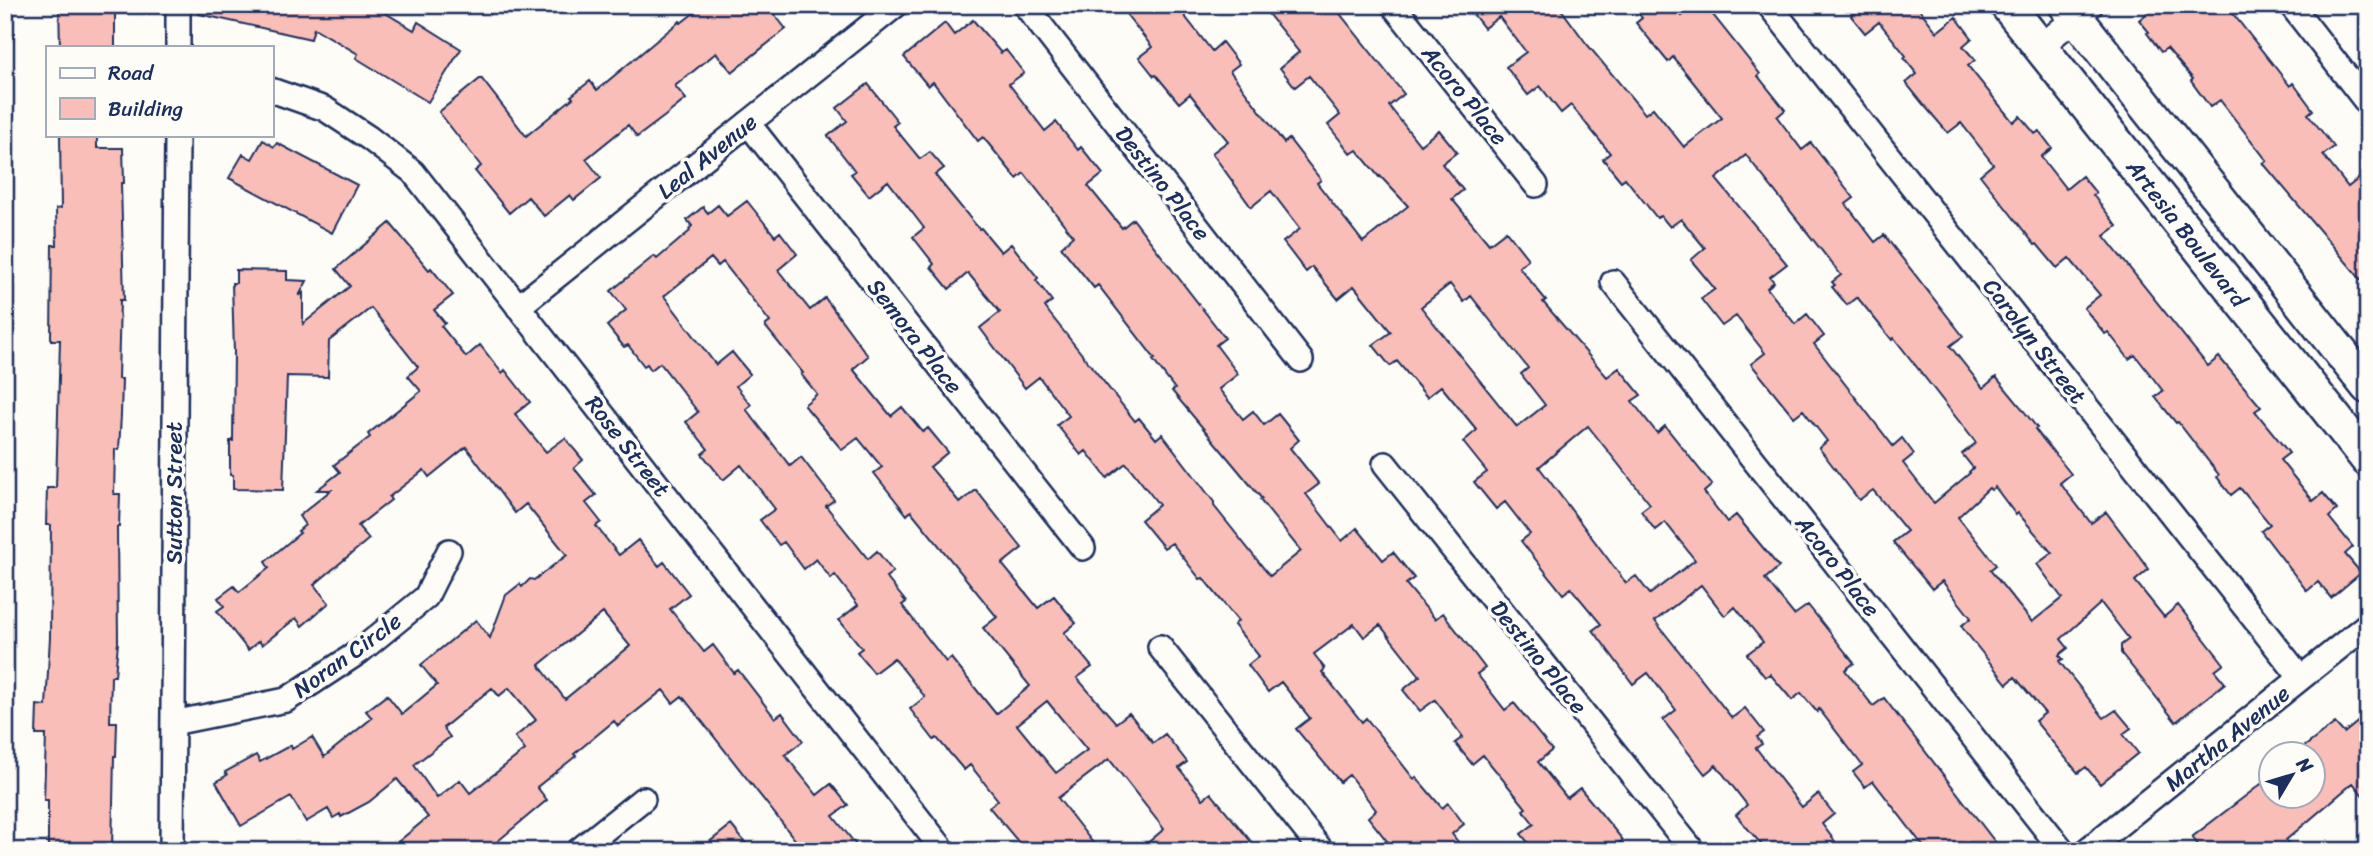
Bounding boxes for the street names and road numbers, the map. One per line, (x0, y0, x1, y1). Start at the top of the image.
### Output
street label: Acoro Place (1410, 35, 1519, 155)
street label: Leal Avenue (648, 103, 767, 210)
street label: Destino Place (1104, 116, 1221, 250)
street label: Artesia Boulevard (2115, 149, 2259, 318)
street label: Semora Place (856, 269, 973, 403)
street label: Carolyn Street (1972, 269, 2097, 414)
street label: Rose Street (574, 386, 681, 507)
street label: Sutton Street (154, 422, 195, 564)
street label: Acoro Place (1784, 505, 1891, 627)
street label: Destino Place (1479, 591, 1598, 724)
street label: Noran Circle (284, 601, 411, 709)
street label: Martha Avenue (2155, 674, 2300, 802)

